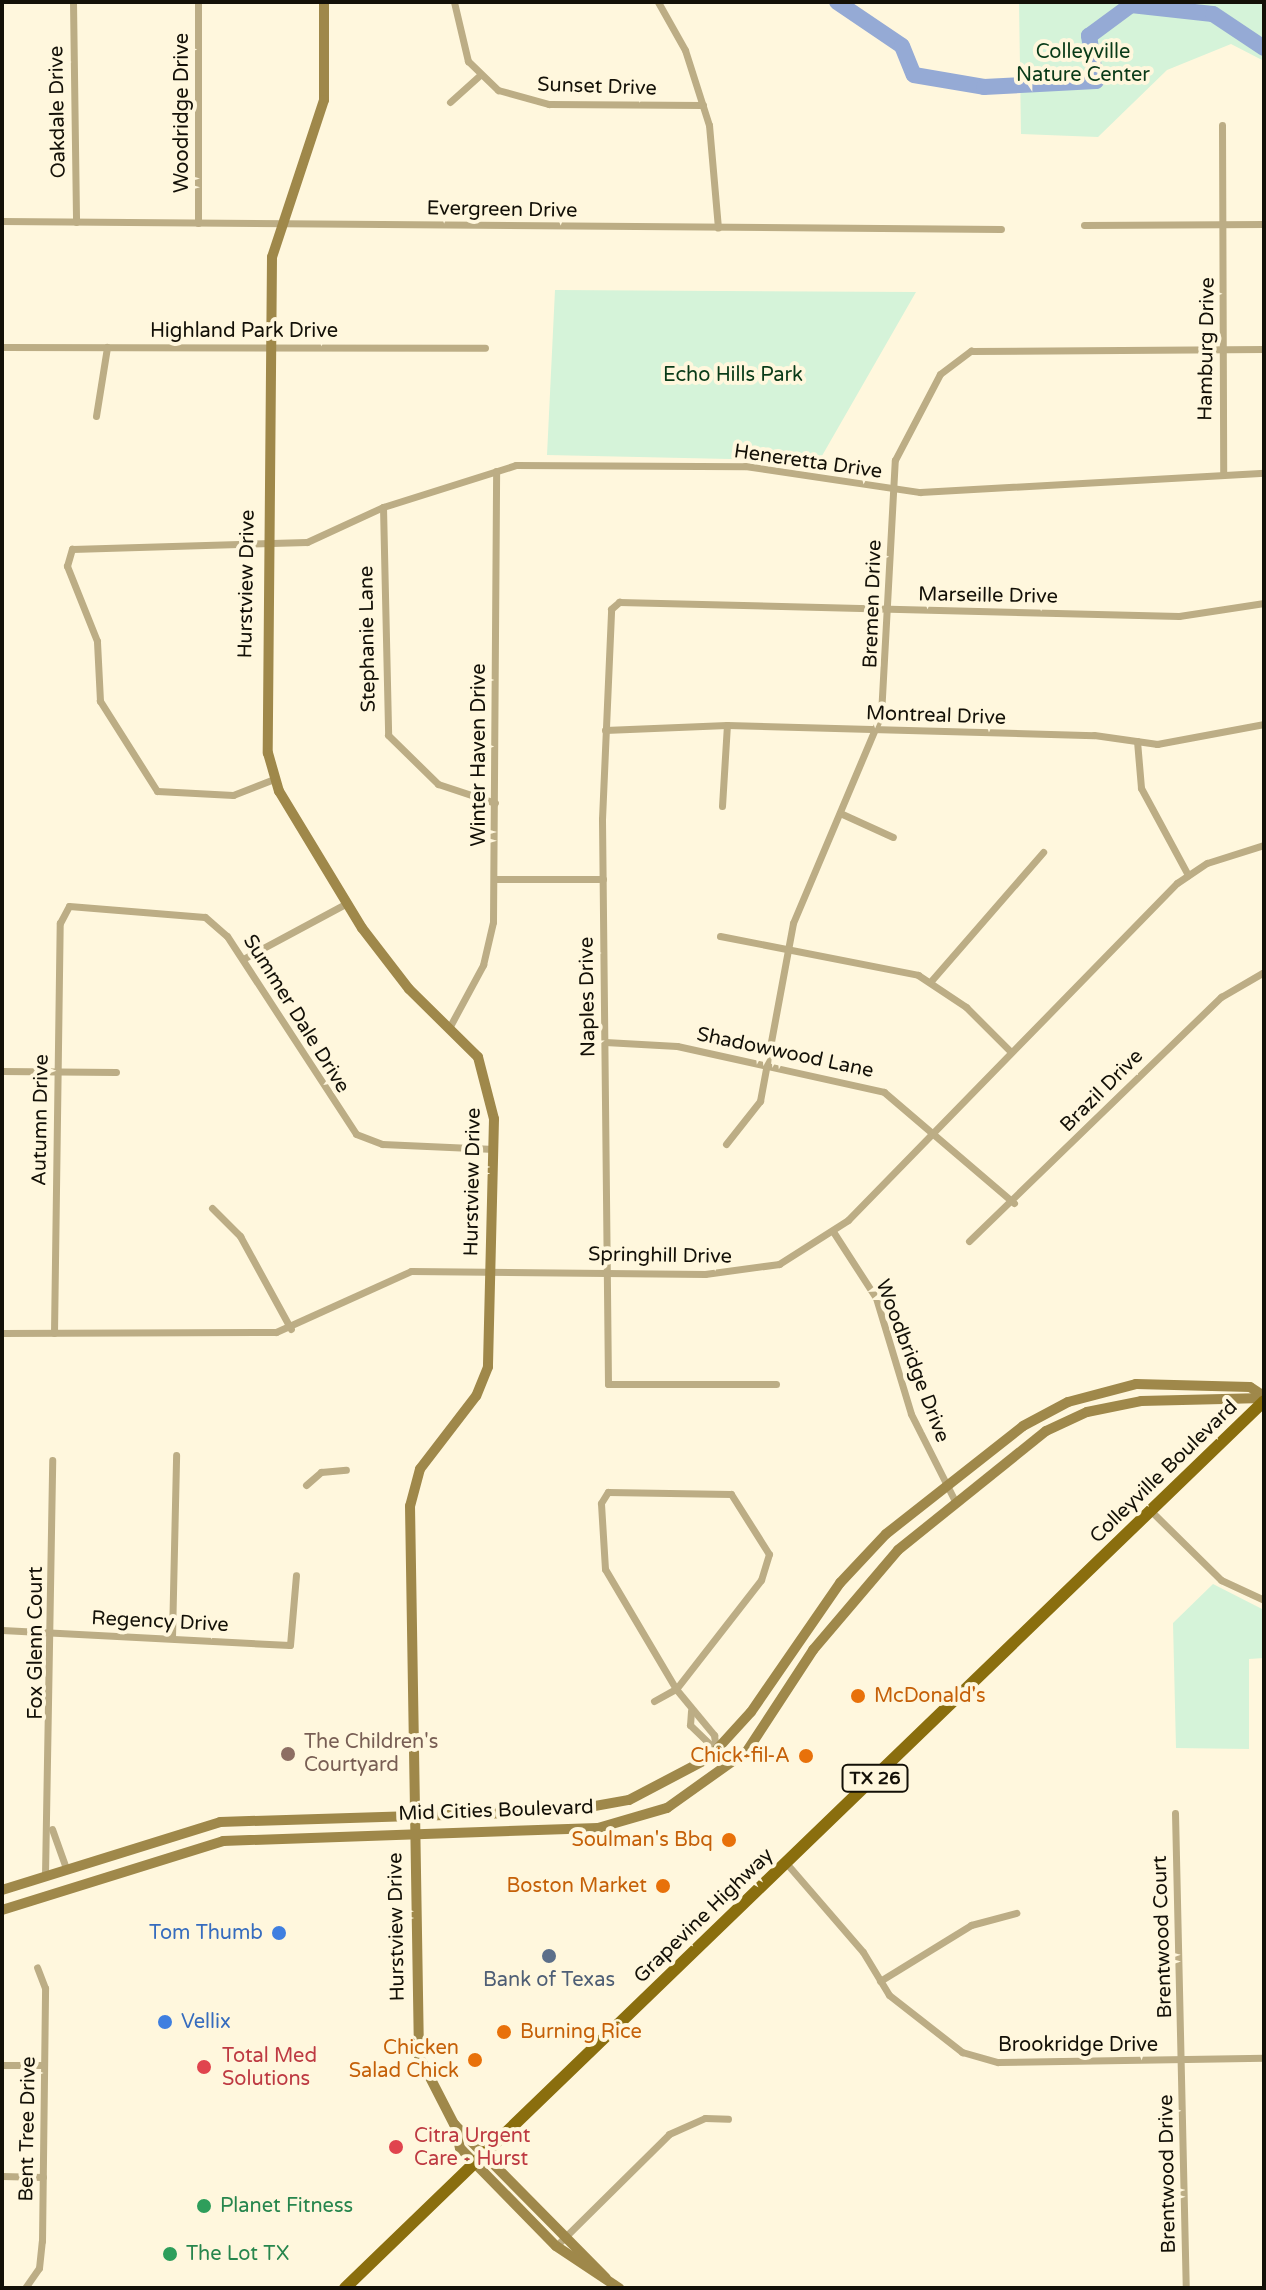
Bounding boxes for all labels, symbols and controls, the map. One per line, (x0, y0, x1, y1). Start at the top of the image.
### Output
street label: Woodridge Drive (170, 33, 194, 193)
park label: Colleyville Nature Center (1016, 41, 1150, 88)
street label: Oakdale Drive (45, 45, 71, 179)
street label: Sunset Drive (537, 73, 657, 101)
street label: Evergreen Drive (426, 197, 578, 223)
street label: Hamburg Drive (1194, 277, 1220, 421)
street label: Highland Park Drive (150, 319, 338, 343)
park label: Echo Hills Park (663, 363, 803, 387)
street label: Heneretta Drive (732, 440, 884, 484)
street label: Hurstview Drive (234, 509, 260, 659)
street label: Bremen Drive (859, 539, 887, 669)
street label: Stephanie Lane (355, 565, 381, 713)
street label: Marseille Drive (918, 583, 1058, 609)
street label: Winter Haven Drive (467, 663, 491, 847)
street label: Montreal Drive (866, 702, 1006, 730)
street label: Summer Dale Drive (238, 930, 354, 1098)
street label: Naples Drive (575, 937, 601, 1057)
street label: Shadowwood Lane (694, 1023, 876, 1083)
street label: Brazil Drive (1056, 1045, 1148, 1137)
street label: Autumn Drive (28, 1054, 54, 1186)
street label: Hurstview Drive (460, 1107, 486, 1257)
street label: Springhill Drive (588, 1243, 732, 1269)
street label: Woodbridge Drive (870, 1276, 954, 1446)
street label: Colleyville Boulevard (1085, 1395, 1243, 1549)
street label: Fox Glenn Court (24, 1566, 48, 1720)
street label: Regency Drive (91, 1606, 229, 1638)
place label: McDonald's (874, 1684, 986, 1708)
marker: McDonald's (849, 1687, 867, 1705)
place label: The Children's Courtyard (304, 1730, 438, 1777)
place label: Chick-fil-A (690, 1744, 790, 1768)
marker: The Children's Courtyard (279, 1745, 297, 1763)
marker: Chick-fil-A (797, 1747, 815, 1765)
road number: TX 26 (841, 1764, 909, 1792)
street label: Mid Cities Boulevard (398, 1796, 594, 1826)
place label: Soulman's Bbq (571, 1828, 713, 1852)
marker: Soulman's Bbq (720, 1831, 738, 1849)
street label: Grapevine Highway (629, 1843, 779, 1989)
street label: Hurstview Drive (384, 1852, 410, 2002)
street label: Brentwood Court (1148, 1855, 1178, 2019)
place label: Boston Market (507, 1874, 647, 1898)
marker: Boston Market (654, 1877, 672, 1895)
place label: Tom Thumb (149, 1921, 263, 1945)
marker: Tom Thumb (270, 1924, 288, 1942)
marker: Bank of Texas (540, 1947, 558, 1965)
place label: Bank of Texas (483, 1968, 615, 1992)
place label: Vellix (181, 2010, 231, 2034)
marker: Vellix (156, 2013, 174, 2031)
place label: Burning Rice (520, 2020, 642, 2044)
marker: Burning Rice (495, 2023, 513, 2041)
street label: Brookridge Drive (998, 2033, 1158, 2057)
place label: Chicken Salad Chick (349, 2036, 459, 2083)
place label: Total Med Solutions (222, 2044, 317, 2091)
marker: Chicken Salad Chick (466, 2051, 484, 2069)
street label: Bent Tree Drive (15, 2056, 41, 2202)
marker: Total Med Solutions (193, 2056, 215, 2078)
street label: Brentwood Drive (1155, 2094, 1181, 2254)
place label: Citra Urgent Care - Hurst (414, 2124, 530, 2171)
marker: Citra Urgent Care - Hurst (385, 2136, 407, 2158)
place label: Planet Fitness (220, 2194, 353, 2218)
marker: Planet Fitness (195, 2197, 213, 2215)
place label: The Lot TX (186, 2242, 289, 2266)
marker: The Lot TX (161, 2245, 179, 2263)

